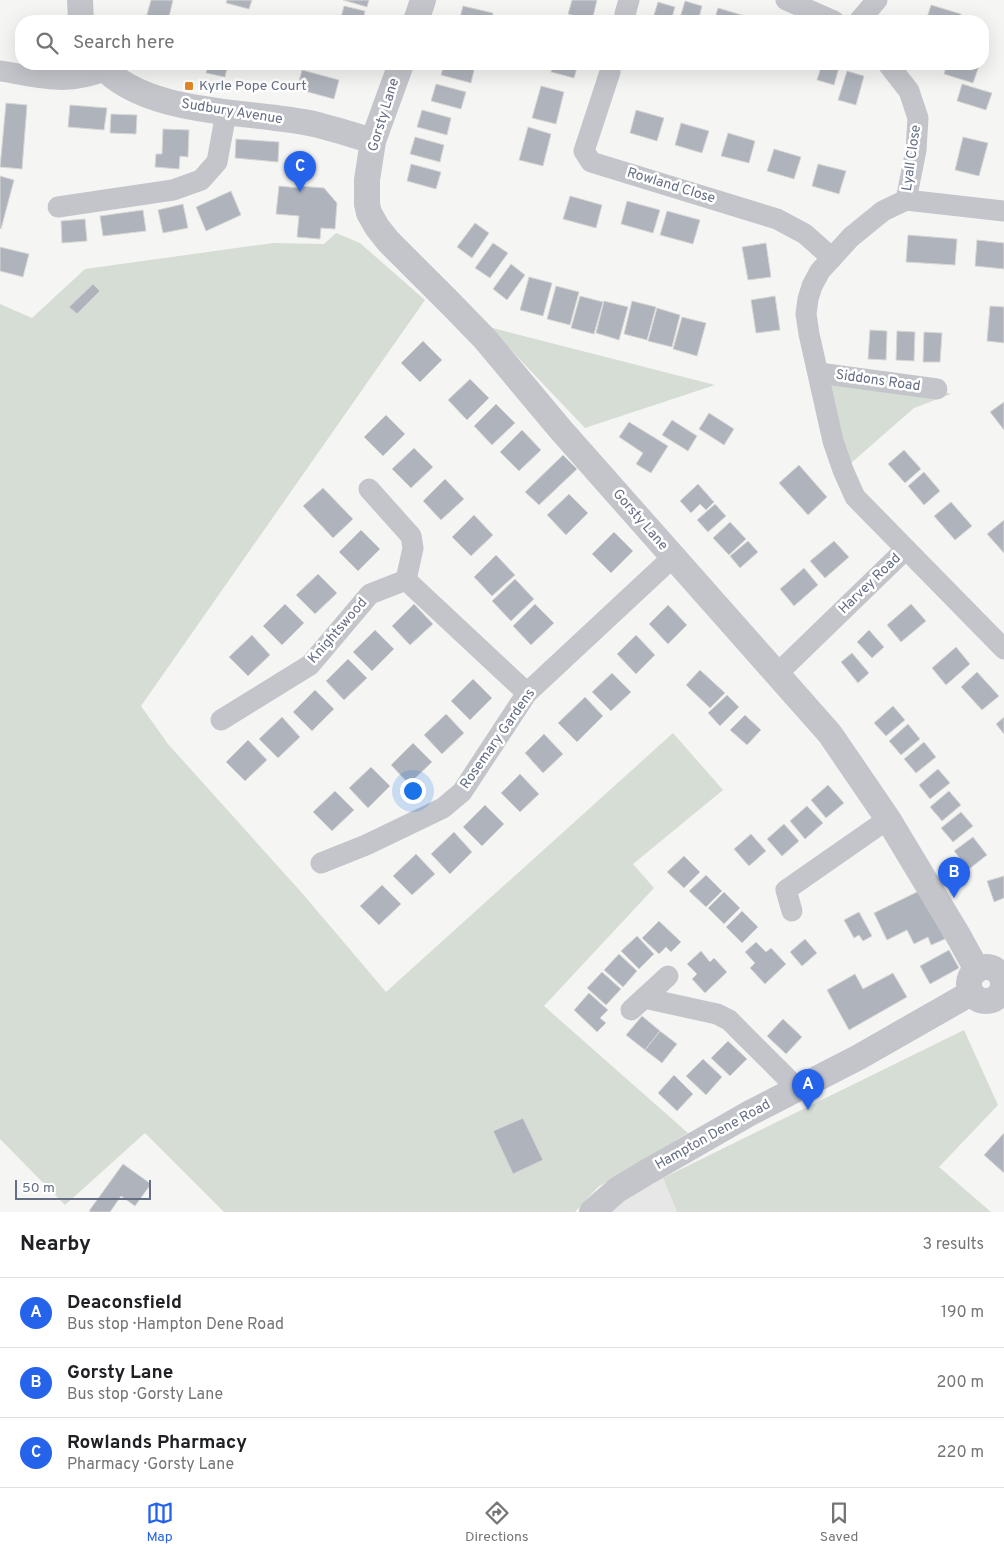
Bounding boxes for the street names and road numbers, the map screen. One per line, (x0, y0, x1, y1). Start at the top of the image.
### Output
street label: Gorsty Lane (365, 76, 403, 154)
street label: Sudbury Avenue (180, 96, 284, 128)
street label: Lyall Close (899, 124, 925, 192)
street label: Rowland Close (625, 164, 717, 208)
street label: Siddons Road (834, 367, 922, 395)
street label: Gorsty Lane (609, 486, 671, 554)
street label: Harvey Road (835, 550, 905, 618)
street label: Knightswood (305, 595, 371, 667)
street label: Rosemary Gardens (457, 685, 539, 793)
street label: Hampton Dene Road (652, 1096, 774, 1174)

